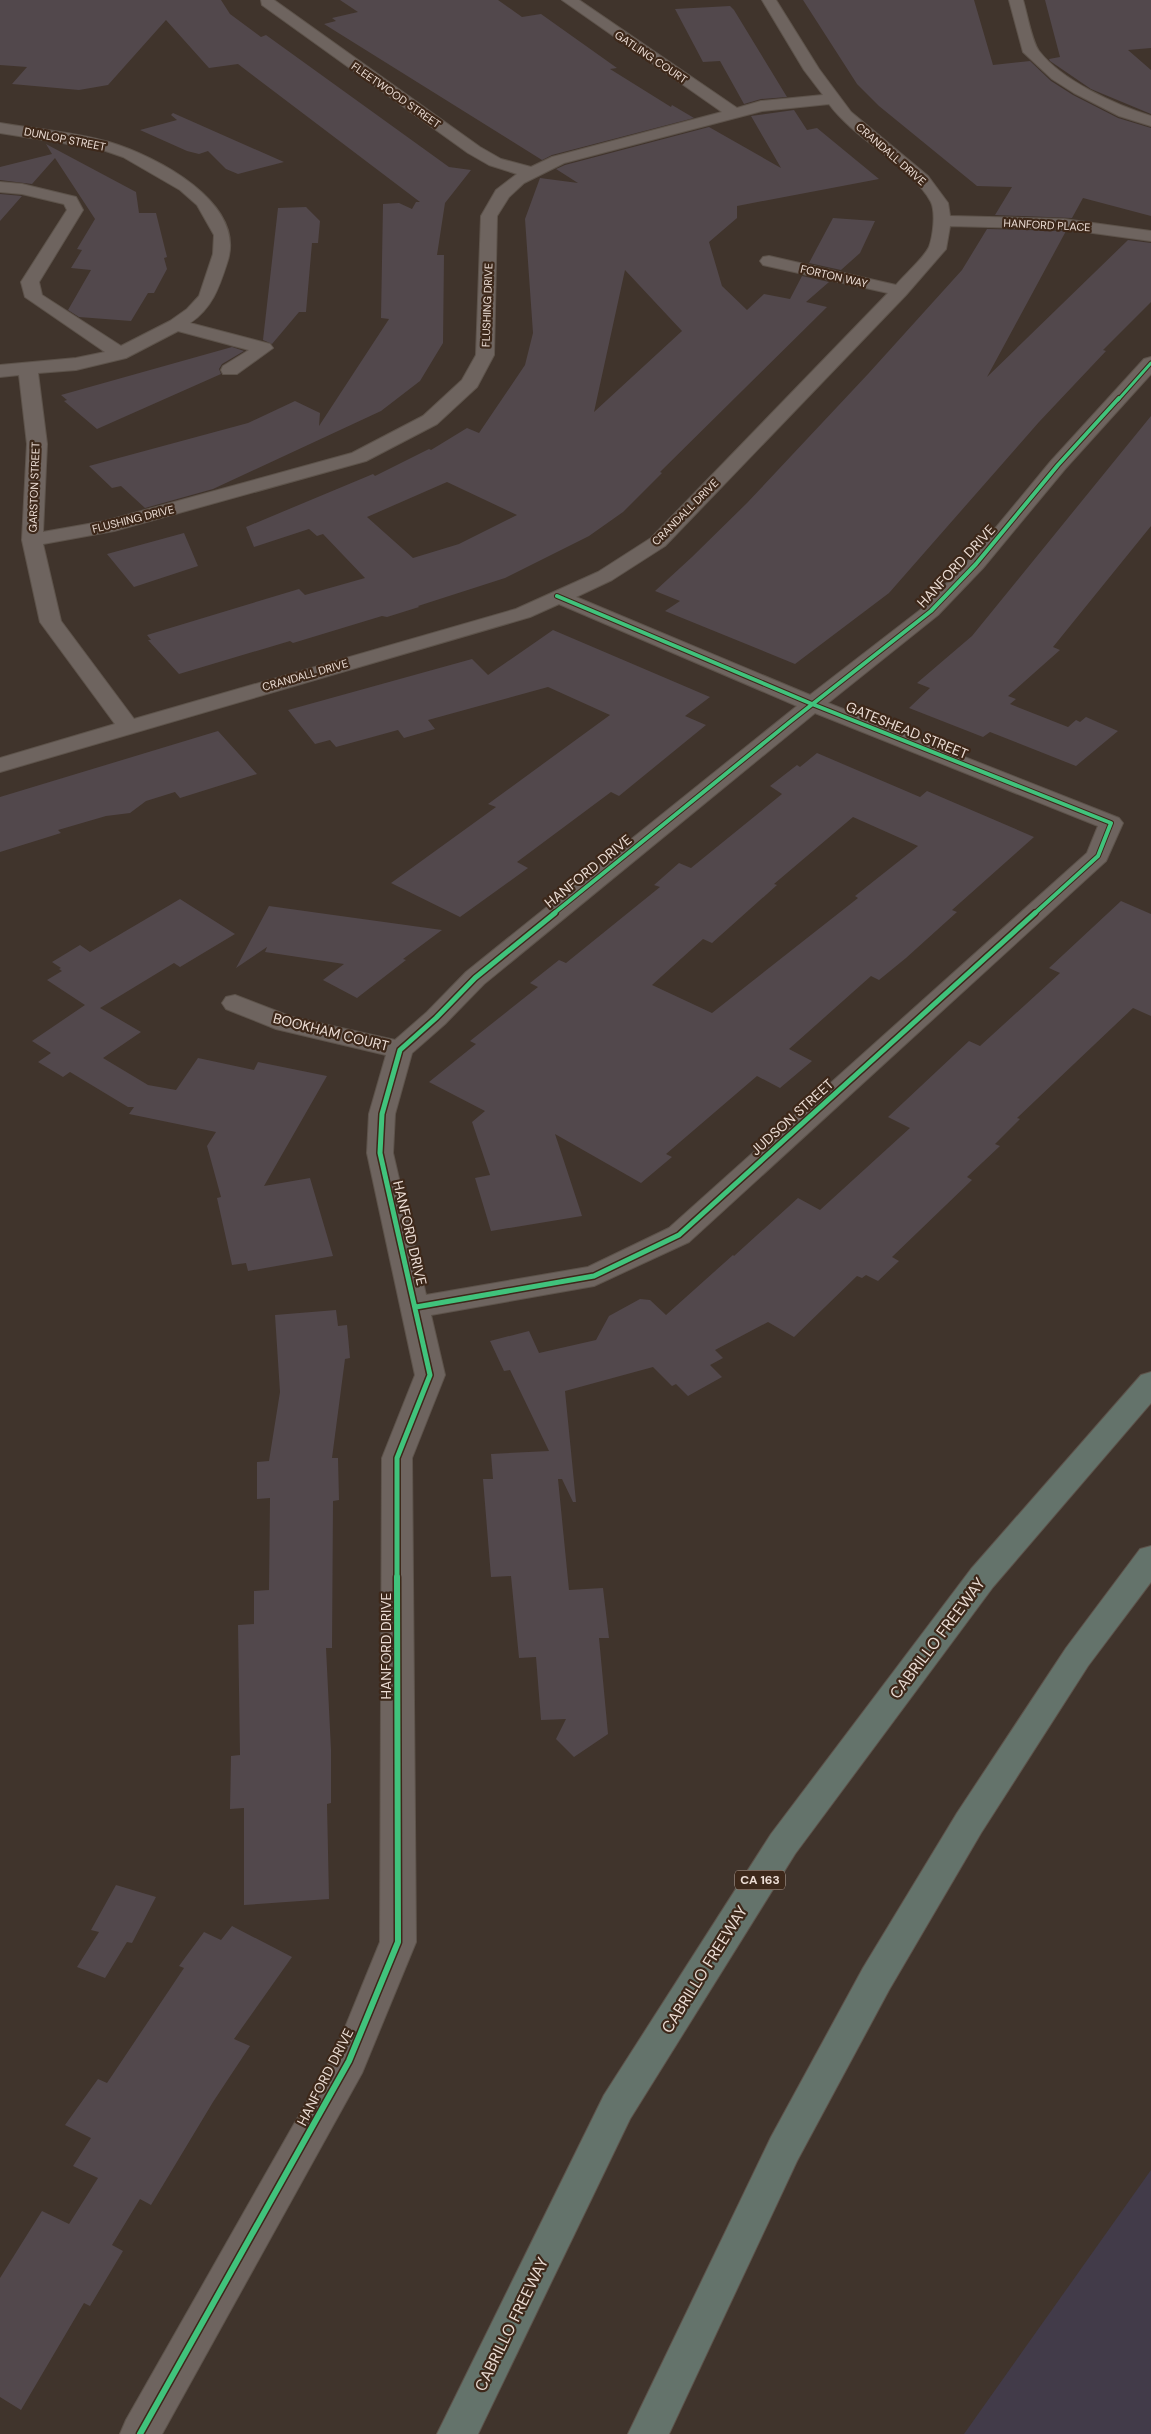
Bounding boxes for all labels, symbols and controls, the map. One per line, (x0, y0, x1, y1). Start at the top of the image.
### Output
street label: GATLING COURT (612, 28, 690, 86)
street label: FLEETWOOD STREET (349, 59, 443, 131)
street label: CRANDALL DRIVE (853, 120, 929, 188)
street label: DUNLOP STREET (23, 124, 107, 154)
street label: HANFORD PLACE (1003, 216, 1091, 234)
street label: FORTON WAY (799, 261, 870, 291)
street label: FLUSHING DRIVE (479, 263, 495, 347)
street label: GARSTON STREET (25, 441, 43, 533)
street label: CRANDALL DRIVE (649, 476, 721, 548)
street label: FLUSHING DRIVE (90, 502, 176, 536)
street label: HANFORD DRIVE (913, 521, 999, 611)
street label: CRANDALL DRIVE (261, 656, 349, 694)
street label: GATESHEAD STREET (843, 697, 971, 763)
street label: HANFORD DRIVE (541, 830, 635, 912)
street label: BOOKHAM COURT (271, 1009, 391, 1055)
street label: JUDSON STREET (747, 1075, 837, 1159)
street label: HANFORD DRIVE (389, 1179, 431, 1287)
street label: CABRILLO FREEWAY (885, 1574, 990, 1703)
street label: HANFORD DRIVE (377, 1592, 395, 1700)
road number: CA 163 (735, 1870, 785, 1890)
street label: CABRILLO FREEWAY (657, 1902, 752, 2037)
street label: HANFORD DRIVE (293, 2025, 357, 2129)
street label: CABRILLO FREEWAY (470, 2254, 553, 2395)

